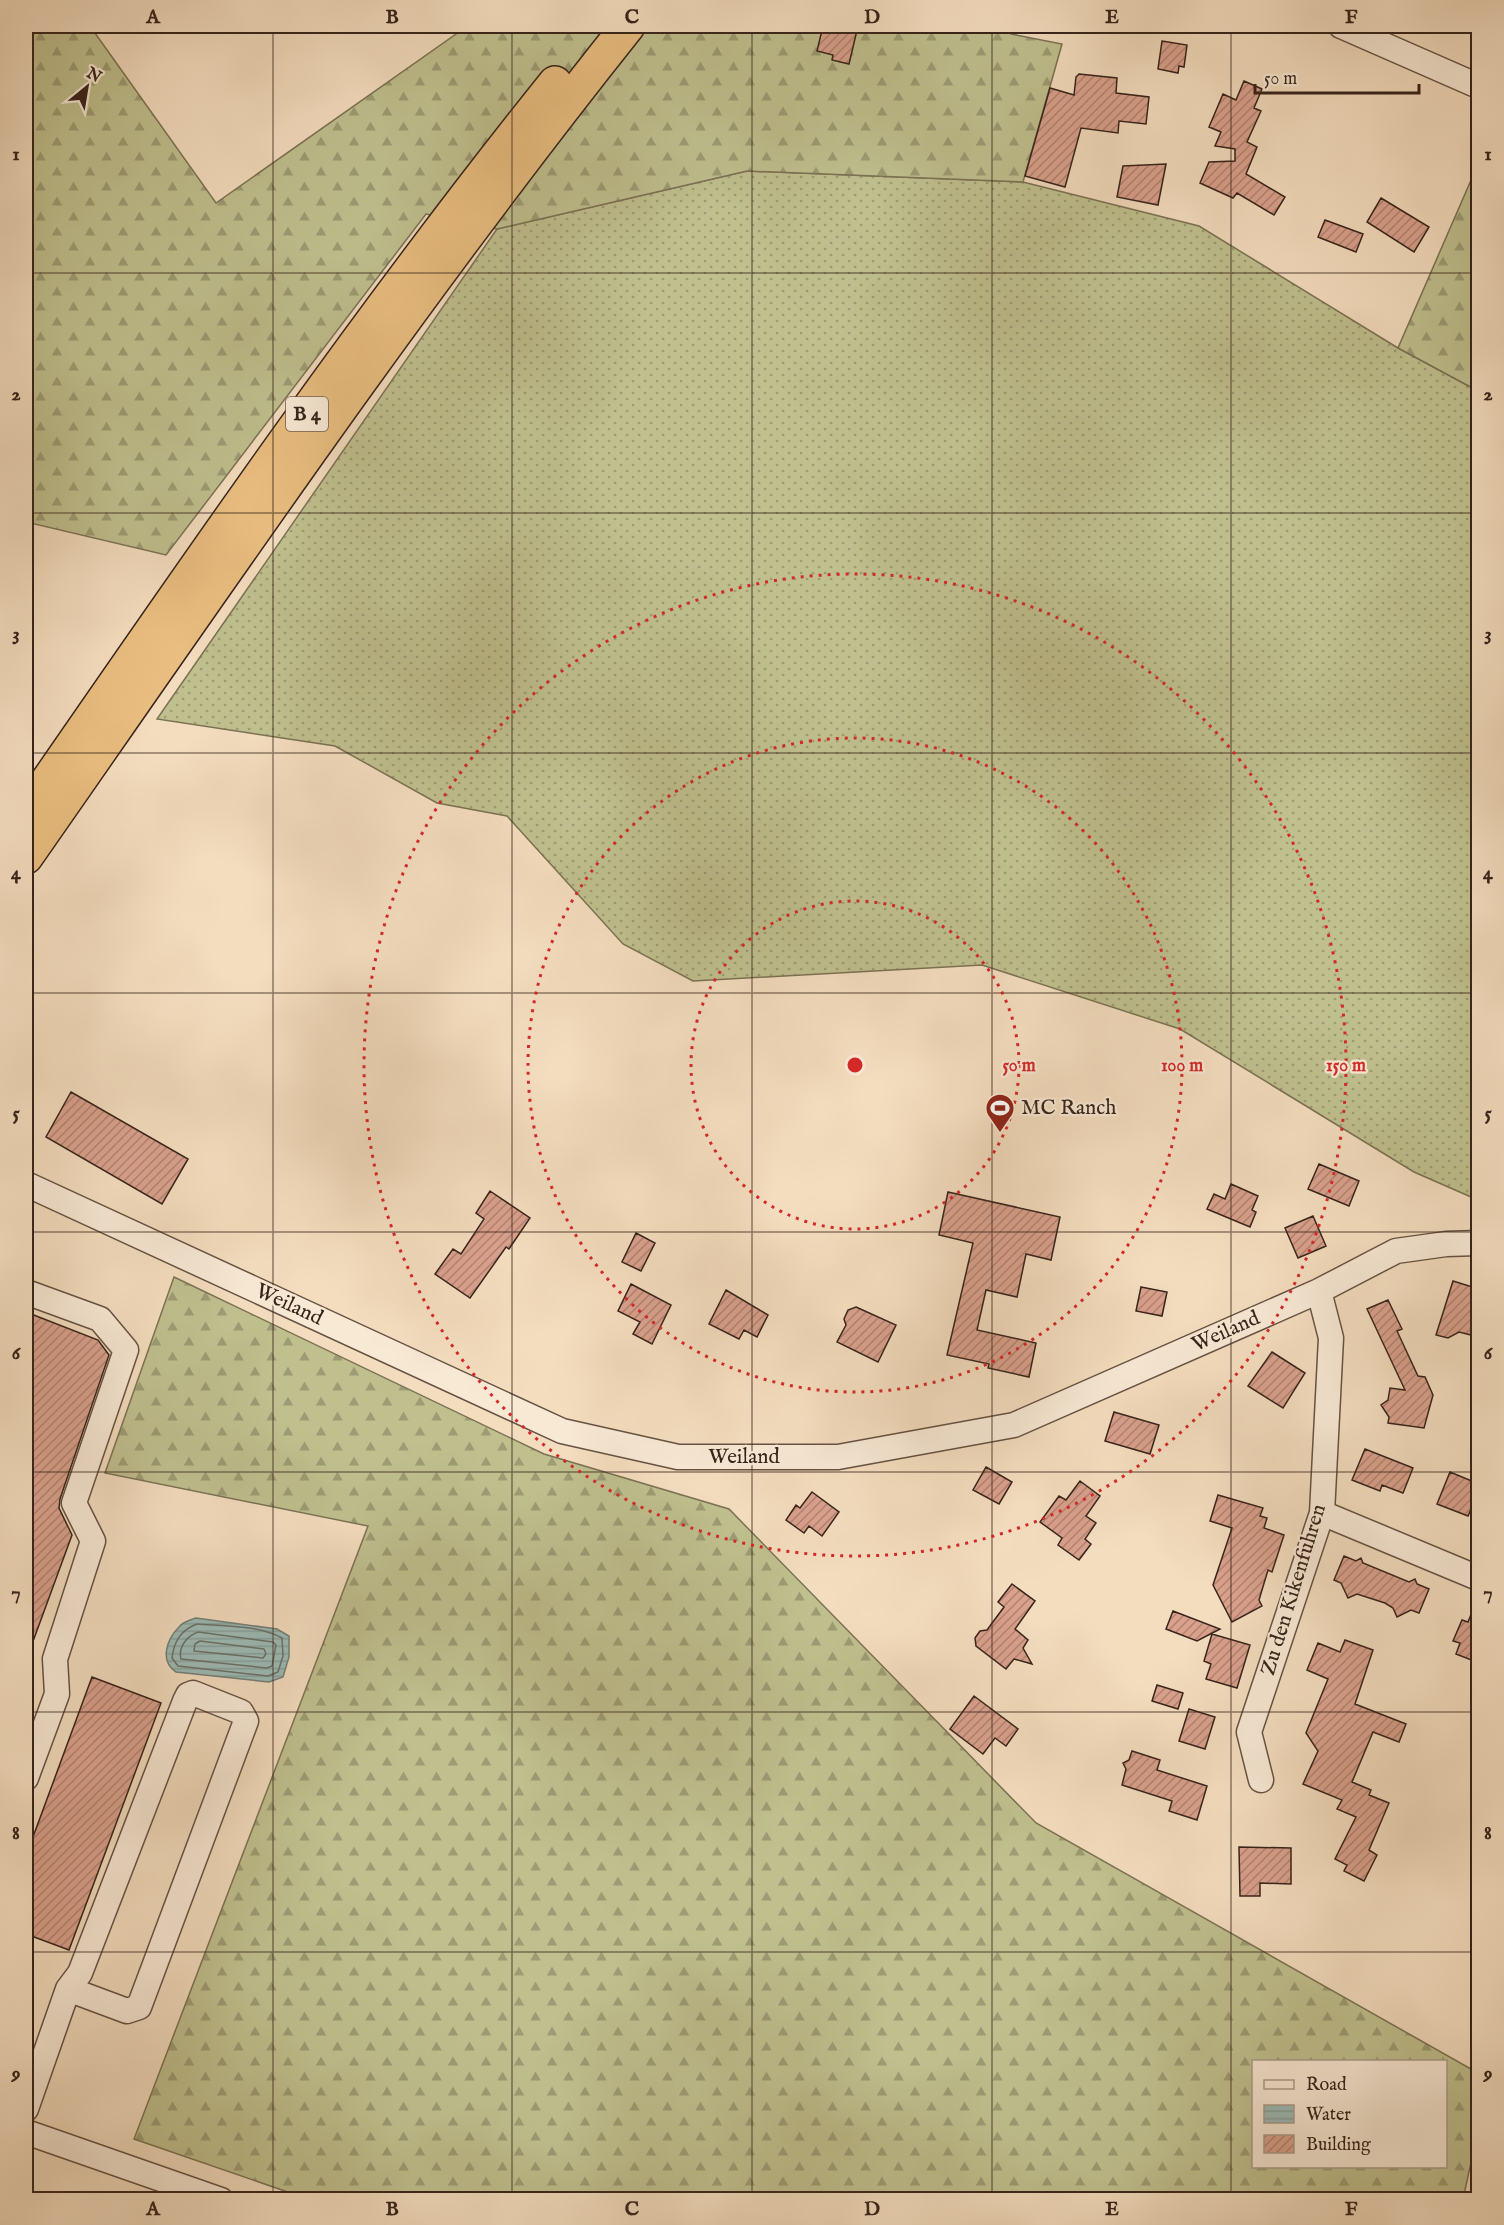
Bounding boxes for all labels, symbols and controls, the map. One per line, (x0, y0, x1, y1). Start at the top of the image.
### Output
text: A (145, 5, 161, 30)
text: B (385, 5, 399, 30)
text: C (625, 5, 639, 30)
text: D (864, 5, 880, 30)
text: E (1105, 5, 1119, 30)
text: F (1345, 5, 1358, 30)
north arrow (57, 57, 117, 117)
scale bar (1255, 57, 1418, 95)
text: N (82, 63, 105, 88)
text: 50 m (1264, 68, 1297, 91)
text: 1 (12, 142, 20, 167)
text: 1 (1484, 142, 1492, 167)
text: 2 (11, 382, 21, 407)
text: 2 (1483, 382, 1493, 407)
road number: B 4 (286, 397, 328, 431)
text: 3 (12, 622, 20, 647)
text: 3 (1484, 622, 1492, 647)
text: 4 (11, 861, 22, 886)
text: 4 (1483, 861, 1494, 886)
centre of rings (845, 1055, 865, 1075)
text: 50 m (1002, 1055, 1036, 1078)
text: 100 m (1161, 1055, 1203, 1078)
text: 150 m (1326, 1055, 1366, 1078)
sports icon: MC Ranch (984, 1092, 1016, 1134)
place label: MC Ranch (1021, 1095, 1116, 1122)
text: 5 (12, 1101, 20, 1126)
text: 5 (1484, 1101, 1492, 1126)
street label: Weiland (251, 1278, 328, 1333)
street label: Weiland (1188, 1305, 1265, 1359)
text: 6 (12, 1341, 22, 1366)
text: 6 (1484, 1341, 1494, 1366)
street label: Weiland (708, 1444, 781, 1471)
street label: Zu den Kikenfuhren (1255, 1501, 1333, 1679)
text: 7 (11, 1581, 21, 1606)
text: 7 (1483, 1581, 1493, 1606)
text: 8 (12, 1821, 20, 1846)
text: 8 (1484, 1821, 1492, 1846)
legend (1252, 2060, 1447, 2168)
text: 9 (11, 2061, 21, 2086)
text: 9 (1483, 2061, 1493, 2086)
text: Road (1306, 2074, 1347, 2097)
text: Water (1306, 2104, 1351, 2127)
text: Building (1306, 2134, 1371, 2157)
text: A (145, 2197, 161, 2222)
text: B (385, 2197, 399, 2222)
text: C (625, 2197, 639, 2222)
text: D (864, 2197, 880, 2222)
text: E (1105, 2197, 1119, 2222)
text: F (1345, 2197, 1358, 2222)

